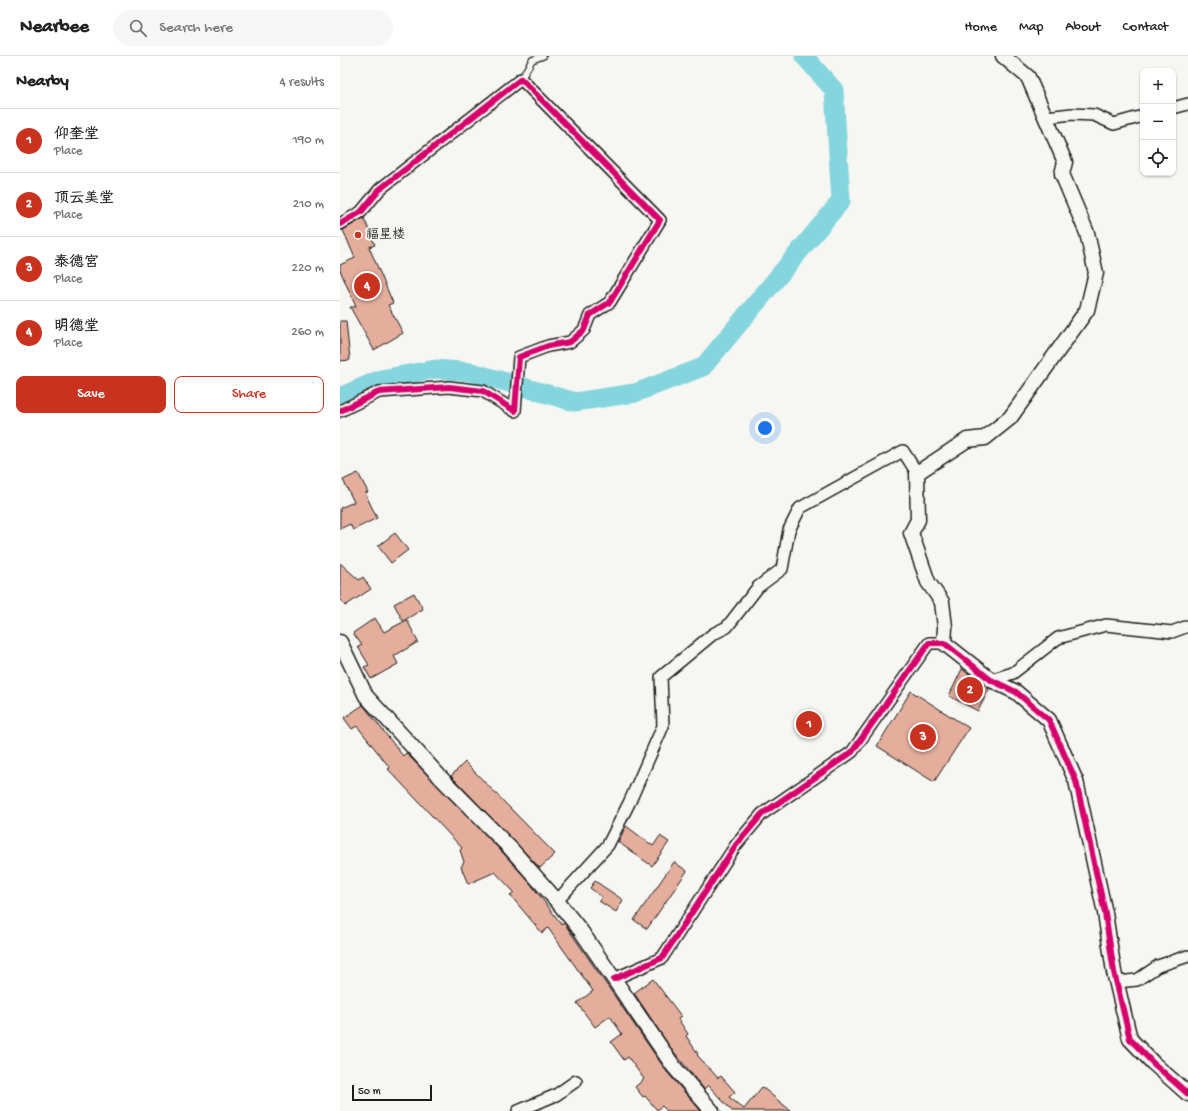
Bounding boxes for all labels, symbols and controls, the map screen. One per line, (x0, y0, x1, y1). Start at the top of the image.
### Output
search box (113, 10, 393, 46)
text: Nearbee (20, 16, 89, 39)
icon: search (127, 17, 149, 39)
text: Search here (159, 19, 233, 37)
text: Home (965, 19, 997, 36)
text: Map (1019, 19, 1043, 36)
text: About (1065, 19, 1101, 36)
text: Contact (1123, 19, 1168, 36)
map controls (1140, 68, 1176, 176)
button: + (1140, 68, 1176, 104)
text: Nearby (16, 72, 69, 92)
text: 4 results (280, 75, 324, 90)
button: − (1140, 104, 1176, 140)
text: 仰奎堂 (54, 126, 99, 144)
text: 1 (26, 133, 32, 148)
text: 190 m (293, 133, 324, 148)
button: locate (1140, 140, 1176, 176)
text: Place (54, 144, 82, 159)
text: 顶云美堂 (54, 190, 114, 208)
text: 2 (26, 197, 32, 212)
text: 210 m (293, 197, 324, 212)
text: Place (54, 208, 82, 223)
place label: 福星楼 (366, 227, 405, 243)
marker: 福星楼 (353, 230, 363, 240)
text: 泰德宫 (54, 254, 99, 272)
text: 3 (26, 261, 32, 276)
text: 220 m (292, 261, 324, 276)
pin: 4 (354, 271, 380, 301)
text: Place (54, 272, 82, 287)
text: 明德堂 (54, 318, 99, 336)
text: 4 (26, 325, 32, 340)
text: 260 m (291, 325, 324, 340)
text: Place (54, 336, 82, 351)
button: Save (16, 376, 166, 413)
button: Share (174, 376, 324, 413)
your location (755, 418, 775, 438)
pin: 2 (957, 675, 983, 705)
pin: 1 (796, 709, 822, 739)
pin: 3 (910, 722, 936, 752)
scale bar (352, 1083, 432, 1102)
text: 50 m (358, 1086, 380, 1098)

